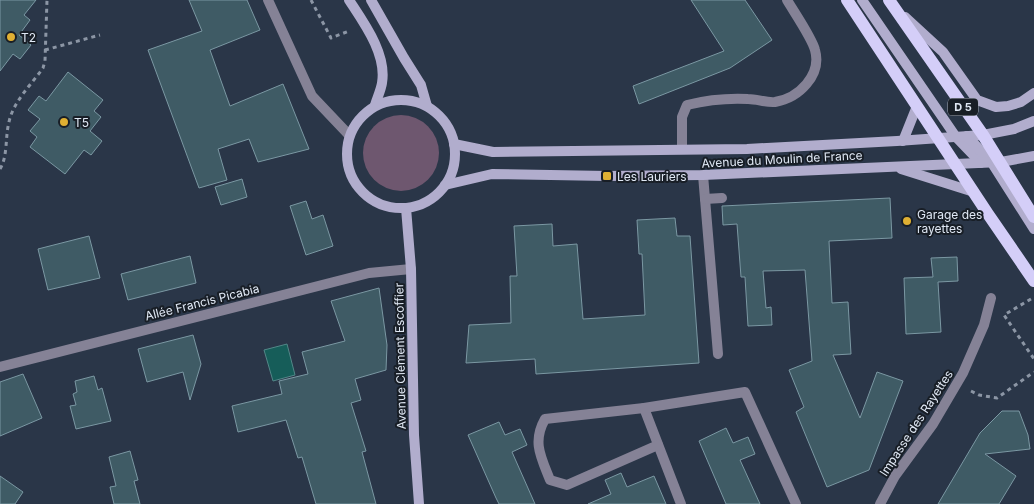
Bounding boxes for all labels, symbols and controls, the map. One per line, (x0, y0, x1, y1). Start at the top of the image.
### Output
place label: T2 (21, 30, 36, 45)
marker: T2 (5, 31, 17, 43)
road number: D 5 (948, 98, 978, 115)
place label: T5 (74, 115, 89, 130)
marker: T5 (58, 116, 70, 128)
street label: Avenue du Moulin de France (701, 147, 863, 171)
place label: Les Lauriers (617, 169, 687, 184)
marker: Les Lauriers (601, 170, 613, 182)
place label: Garage des rayettes (917, 207, 982, 236)
marker: Garage des rayettes (901, 215, 913, 227)
street label: Allée Francis Picabia (143, 281, 261, 323)
street label: Avenue Clément Escoffier (391, 282, 409, 429)
street label: Impasse des Rayettes (876, 367, 956, 479)

